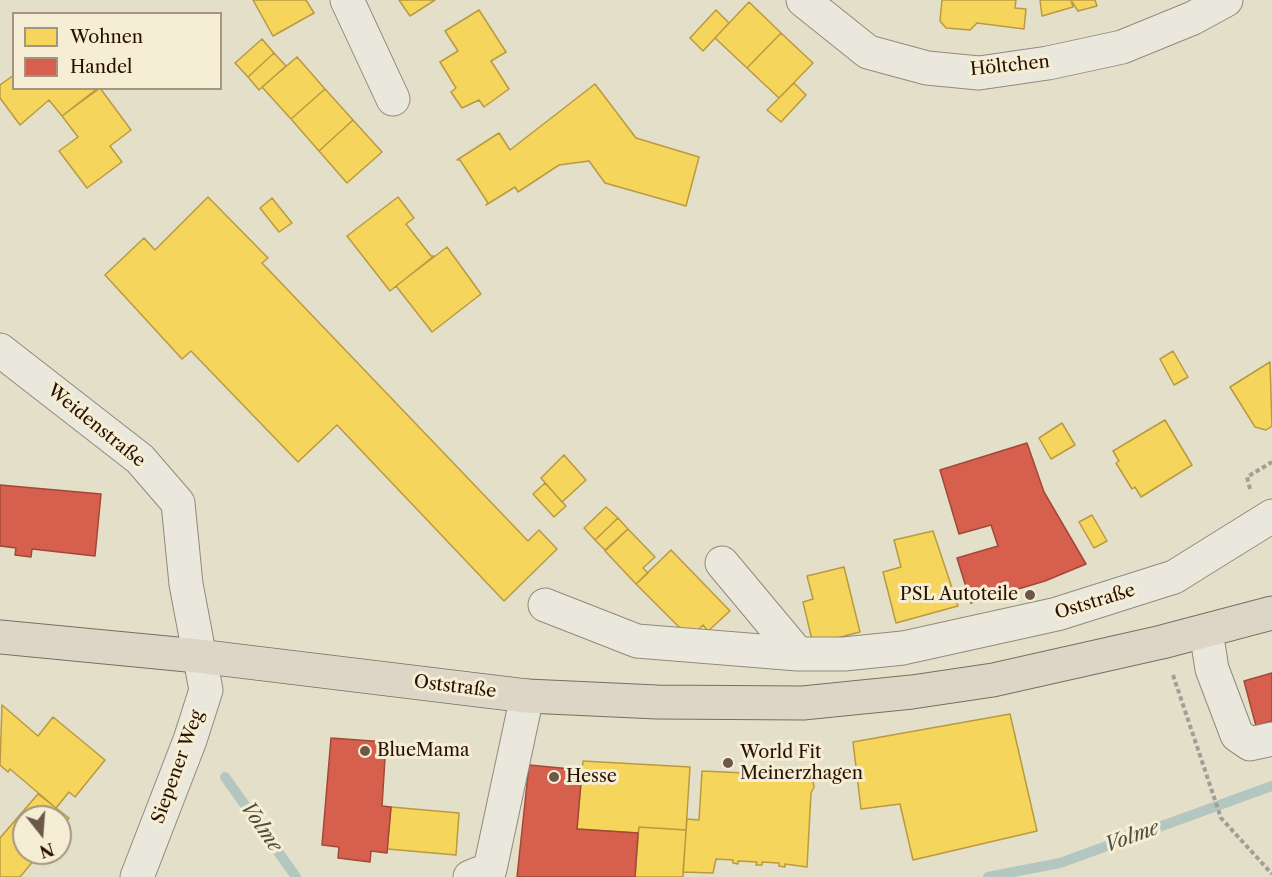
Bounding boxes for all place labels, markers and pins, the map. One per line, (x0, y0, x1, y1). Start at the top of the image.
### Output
place label: PSL Autoteile (900, 584, 1018, 606)
marker: PSL Autoteile (1023, 588, 1037, 602)
place label: BlueMama (377, 740, 470, 762)
place label: World Fit Meinerzhagen (740, 742, 863, 784)
marker: BlueMama (358, 744, 372, 758)
marker: World Fit Meinerzhagen (721, 756, 735, 770)
place label: Hesse (566, 766, 617, 788)
marker: Hesse (547, 770, 561, 784)

